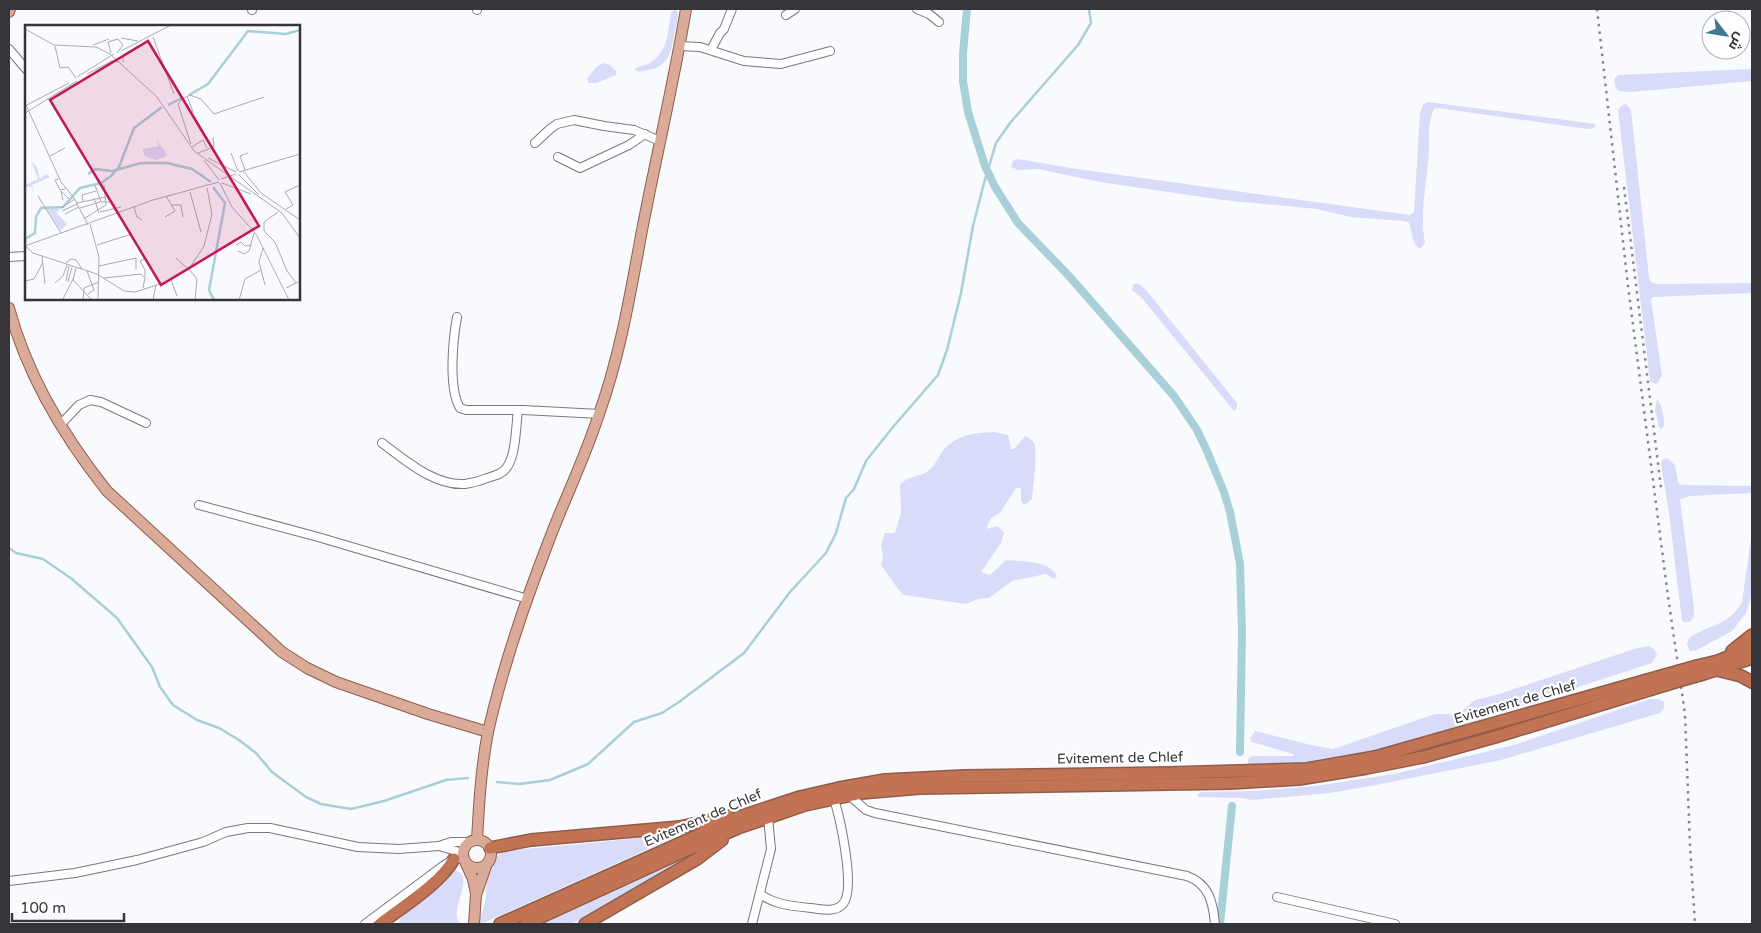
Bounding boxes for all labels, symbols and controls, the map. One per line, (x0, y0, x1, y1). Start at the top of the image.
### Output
north arrow (1701, 10, 1751, 60)
inset map (25, 25, 300, 300)
text: ش (1725, 29, 1749, 54)
street label: Evitement de Chlef (1452, 676, 1579, 728)
street label: Evitement de Chlef (1057, 748, 1184, 768)
street label: Evitement de Chlef (642, 785, 765, 851)
scale bar (12, 890, 125, 922)
text: 100 m (20, 899, 66, 917)

